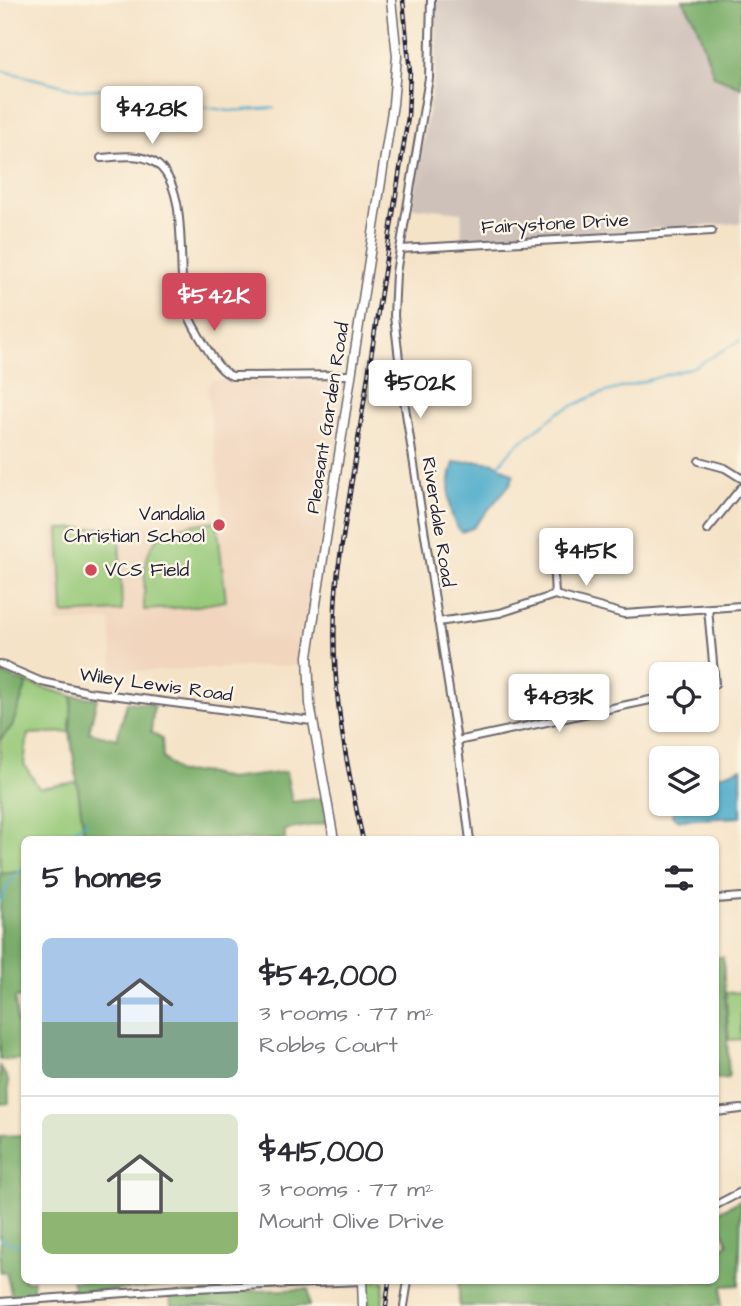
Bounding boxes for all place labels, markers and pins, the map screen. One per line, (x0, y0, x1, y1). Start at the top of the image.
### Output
pin: $428K (103, 86, 201, 146)
pin: $542K (165, 274, 263, 333)
pin: $502K (371, 360, 469, 420)
place label: Vandalia Christian School (64, 501, 205, 550)
marker: Vandalia Christian School (211, 517, 227, 533)
pin: $415K (537, 528, 635, 588)
place label: VCS Field (105, 557, 189, 584)
marker: VCS Field (83, 562, 99, 578)
pin: $483K (510, 674, 608, 734)

